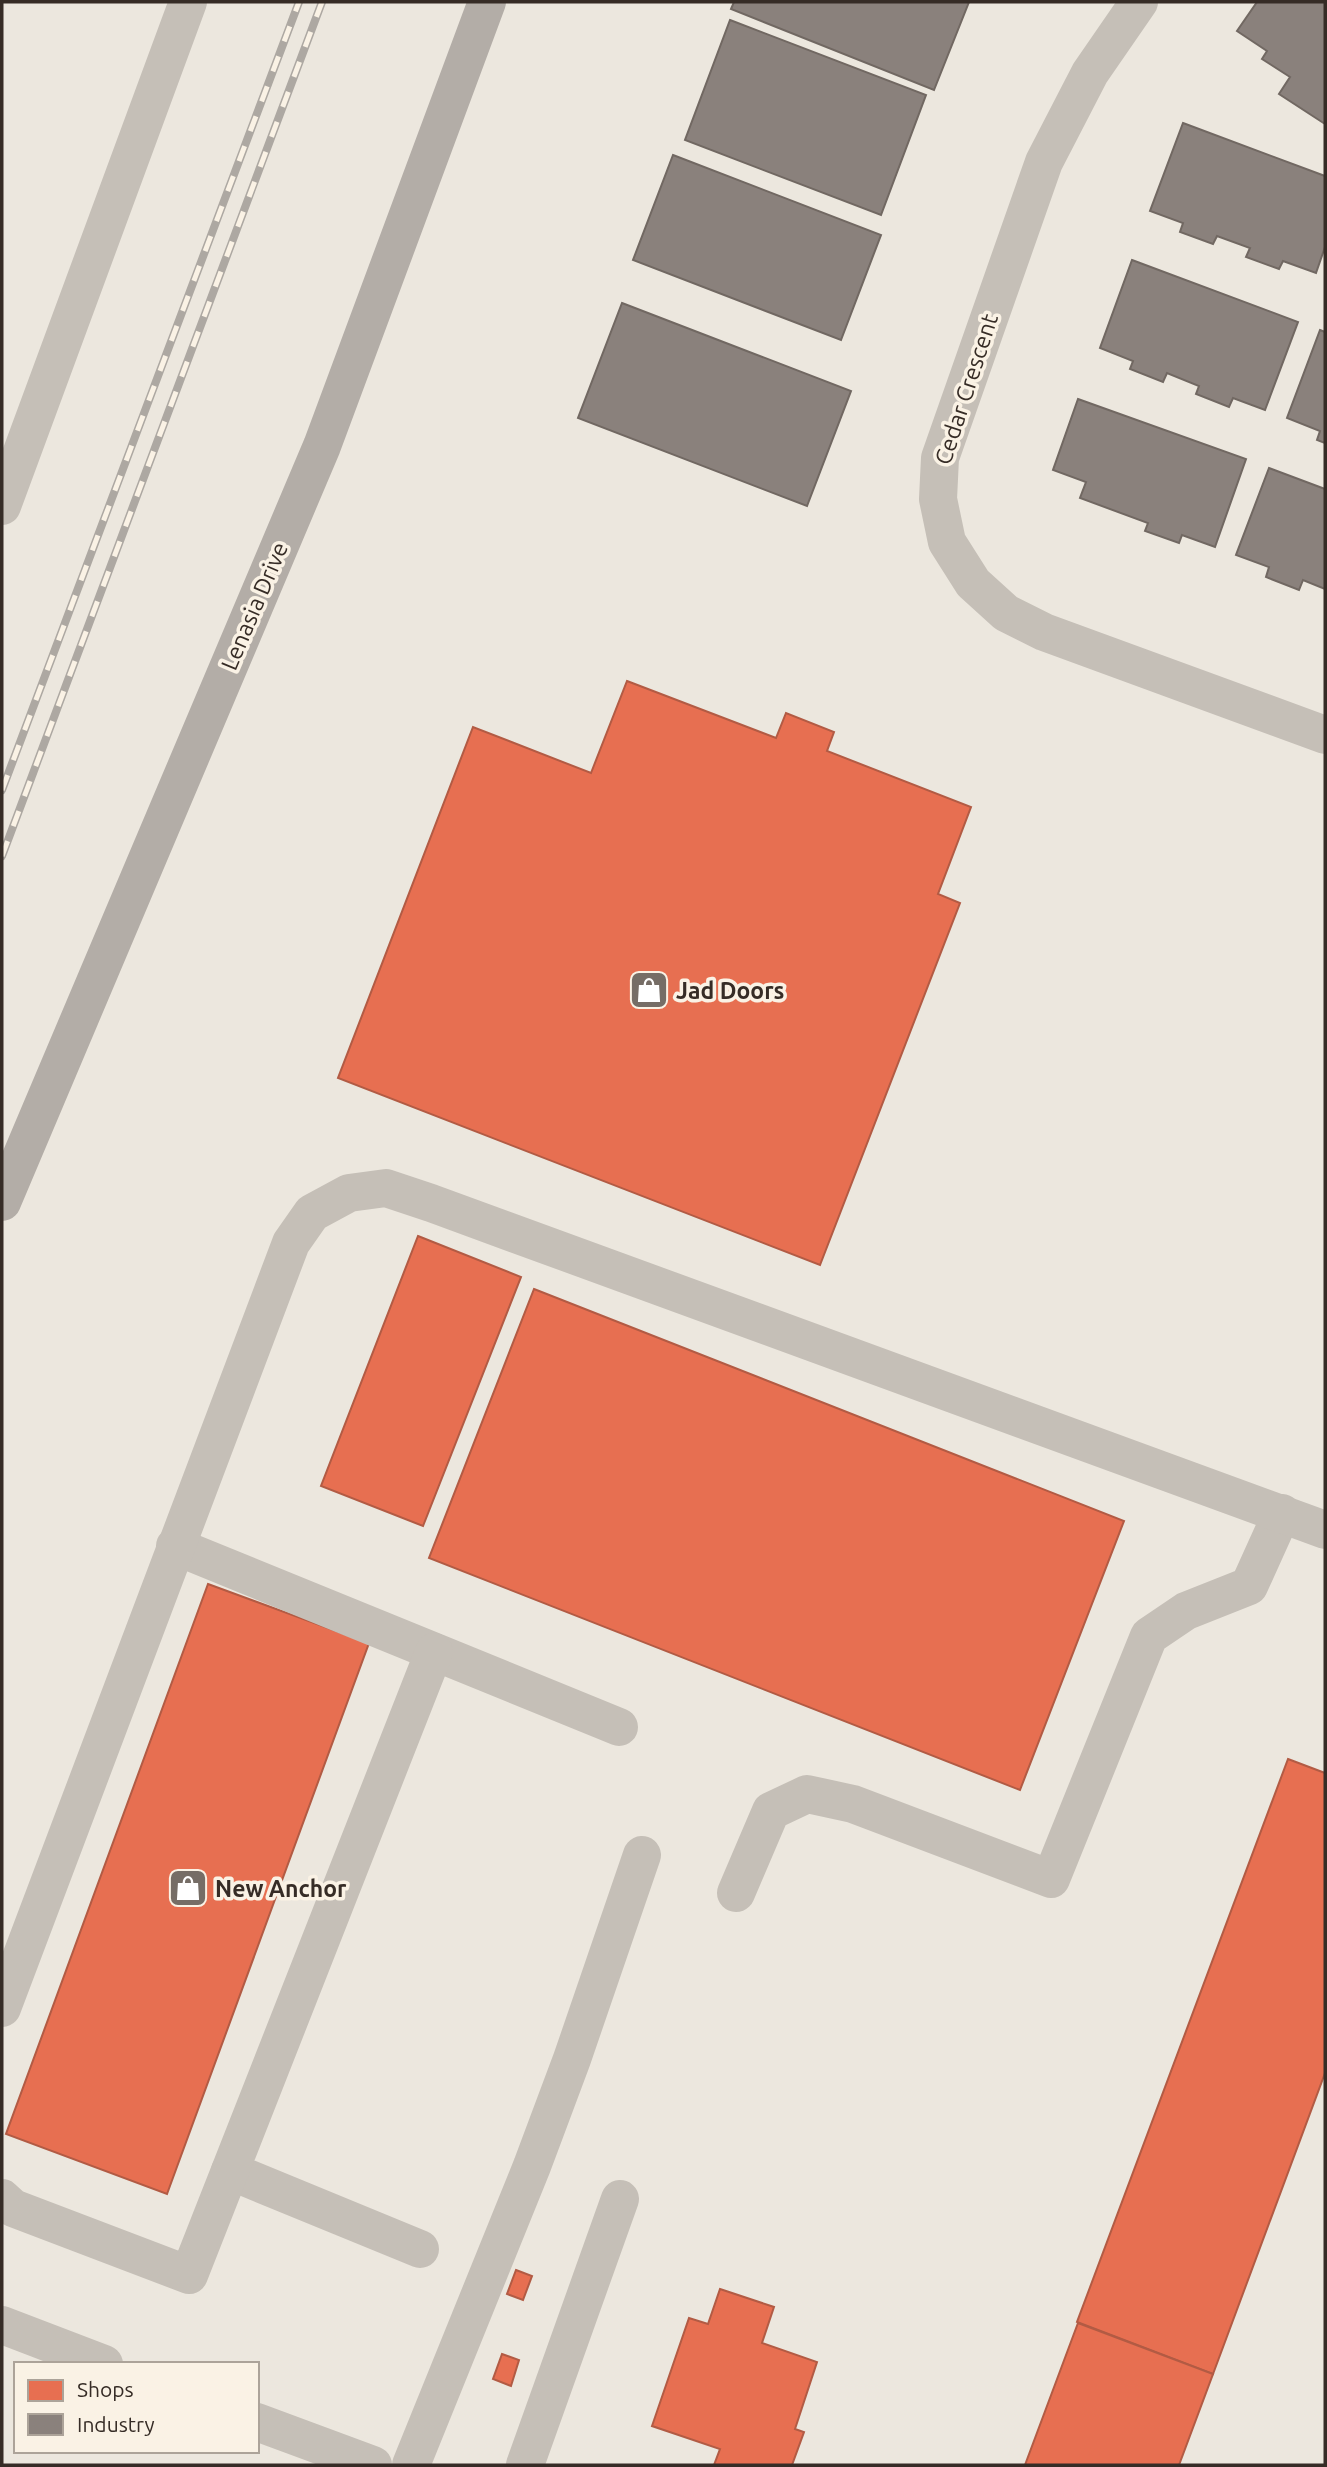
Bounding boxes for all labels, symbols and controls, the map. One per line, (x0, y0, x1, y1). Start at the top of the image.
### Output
street label: Cedar Crescent (930, 310, 1002, 468)
street label: Lenasia Drive (216, 538, 292, 674)
shop icon: Jad Doors (628, 969, 670, 1011)
place label: Jad Doors (676, 978, 784, 1003)
shop icon: New Anchor (167, 1867, 209, 1909)
place label: New Anchor (215, 1876, 347, 1901)
legend (14, 2362, 259, 2453)
text: Shops (77, 2377, 134, 2401)
text: Industry (77, 2412, 155, 2436)

